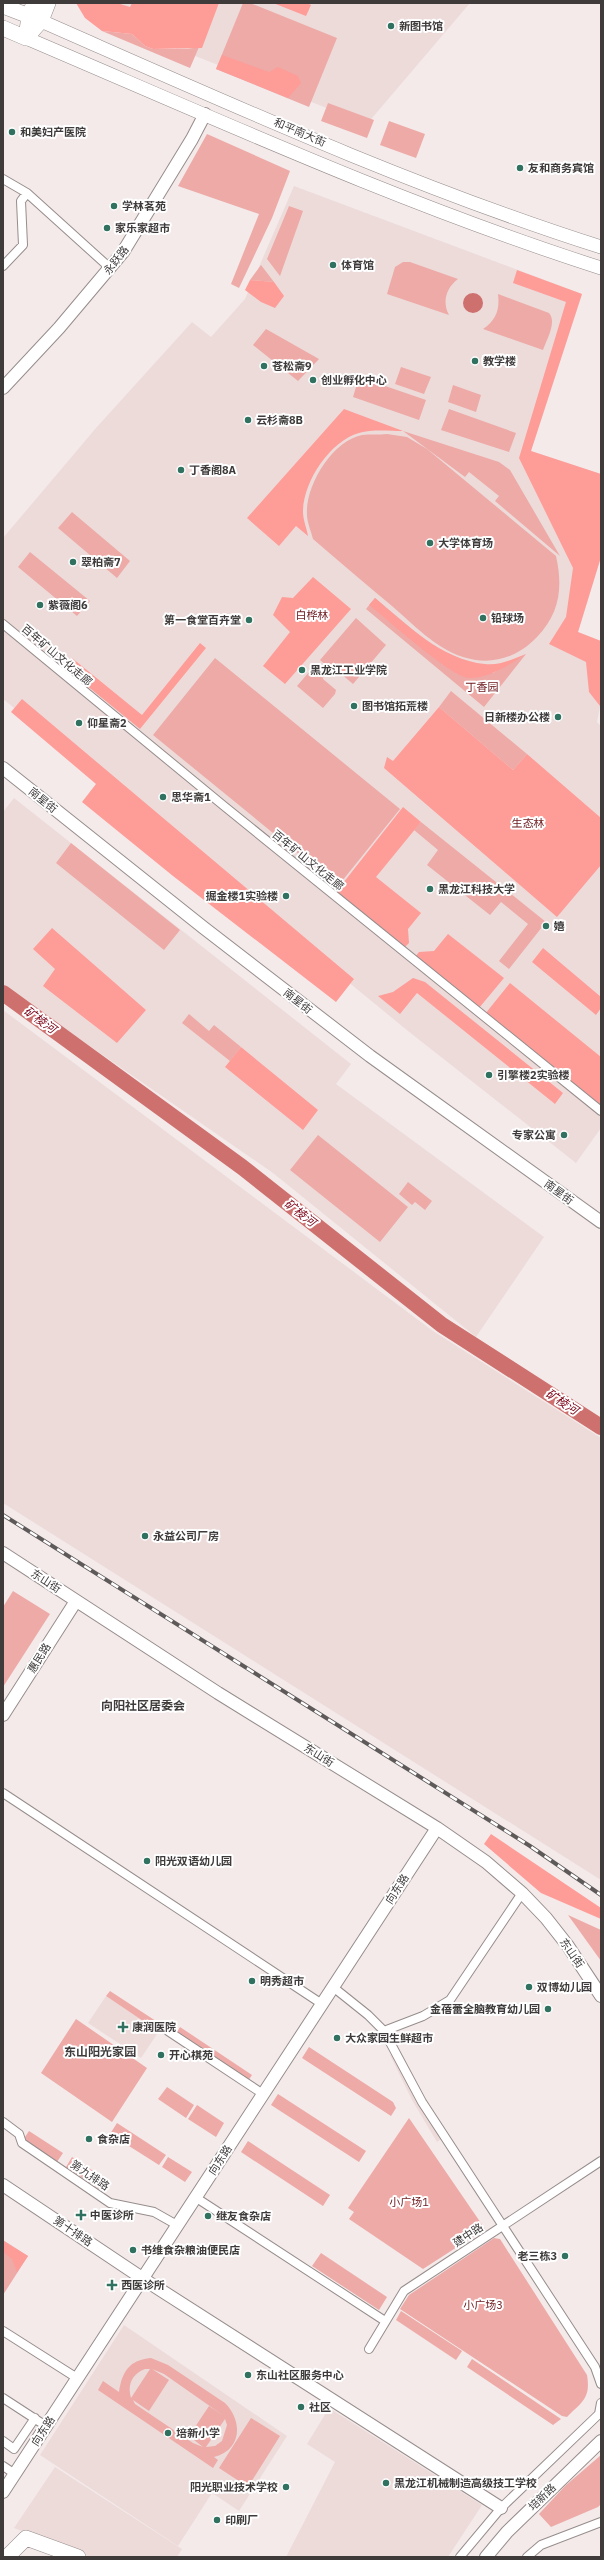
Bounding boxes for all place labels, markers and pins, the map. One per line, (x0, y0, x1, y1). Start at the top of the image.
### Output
place label: 新图书馆 (399, 19, 443, 33)
marker: 新图书馆 (386, 21, 396, 31)
place label: 和美妇产医院 (20, 125, 86, 139)
marker: 和美妇产医院 (7, 127, 17, 137)
place label: 友和商务宾馆 (528, 161, 594, 175)
marker: 友和商务宾馆 (515, 163, 525, 173)
place label: 学林茗苑 (122, 199, 166, 213)
marker: 学林茗苑 (109, 201, 119, 211)
place label: 家乐家超市 (115, 221, 170, 235)
marker: 家乐家超市 (102, 223, 112, 233)
place label: 体育馆 (341, 258, 374, 272)
marker: 体育馆 (328, 260, 338, 270)
place label: 教学楼 (483, 354, 516, 368)
marker: 教学楼 (470, 356, 480, 366)
place label: 苍松斋9 (272, 359, 312, 373)
marker: 苍松斋9 (259, 361, 269, 371)
place label: 创业孵化中心 (321, 373, 387, 387)
marker: 创业孵化中心 (308, 375, 318, 385)
place label: 云杉斋8B (256, 413, 303, 427)
marker: 云杉斋8B (243, 415, 253, 425)
place label: 丁香阁8A (189, 463, 237, 477)
marker: 丁香阁8A (176, 465, 186, 475)
place label: 大学体育场 (438, 536, 493, 550)
marker: 大学体育场 (425, 538, 435, 548)
place label: 翠柏斋7 (81, 555, 121, 569)
marker: 翠柏斋7 (68, 557, 78, 567)
place label: 紫薇阁6 (48, 598, 88, 612)
marker: 紫薇阁6 (35, 600, 45, 610)
place label: 铅球场 (491, 611, 524, 625)
place label: 第一食堂百卉堂 (164, 613, 241, 627)
marker: 铅球场 (478, 613, 488, 623)
marker: 第一食堂百卉堂 (244, 615, 254, 625)
place label: 黑龙江工业学院 (310, 663, 387, 677)
marker: 黑龙江工业学院 (297, 665, 307, 675)
place label: 图书馆拓荒楼 (362, 699, 428, 713)
marker: 图书馆拓荒楼 (349, 701, 359, 711)
place label: 日新楼办公楼 (484, 710, 550, 724)
marker: 日新楼办公楼 (553, 712, 563, 722)
place label: 仰星斋2 (87, 716, 127, 730)
marker: 仰星斋2 (74, 718, 84, 728)
place label: 思华斋1 (171, 790, 211, 804)
marker: 思华斋1 (158, 792, 168, 802)
place label: 黑龙江科技大学 (438, 882, 515, 896)
marker: 黑龙江科技大学 (425, 884, 435, 894)
place label: 掘金楼1实验楼 (205, 889, 278, 903)
marker: 掘金楼1实验楼 (281, 891, 291, 901)
place label: 嬉 (554, 919, 565, 933)
marker: 嬉 (541, 921, 551, 931)
place label: 引擎楼2实验楼 (497, 1068, 570, 1082)
marker: 引擎楼2实验楼 (484, 1070, 494, 1080)
place label: 专家公寓 (512, 1128, 556, 1142)
marker: 专家公寓 (559, 1130, 569, 1140)
place label: 永益公司厂房 (153, 1529, 219, 1543)
marker: 永益公司厂房 (140, 1531, 150, 1541)
place label: 阳光双语幼儿园 (155, 1854, 232, 1868)
marker: 阳光双语幼儿园 (142, 1856, 152, 1866)
place label: 明秀超市 (260, 1974, 304, 1988)
marker: 明秀超市 (247, 1976, 257, 1986)
place label: 双博幼儿园 (537, 1980, 592, 1994)
marker: 双博幼儿园 (524, 1982, 534, 1992)
place label: 金蓓蕾全脑教育幼儿园 (430, 2002, 540, 2016)
marker: 金蓓蕾全脑教育幼儿园 (543, 2004, 553, 2014)
place label: 康润医院 (132, 2020, 176, 2034)
marker: 康润医院 (117, 2021, 129, 2033)
place label: 大众家园生鲜超市 (345, 2031, 433, 2045)
marker: 大众家园生鲜超市 (332, 2033, 342, 2043)
place label: 开心棋苑 (169, 2048, 213, 2062)
marker: 开心棋苑 (156, 2050, 166, 2060)
place label: 食杂店 (97, 2132, 130, 2146)
marker: 食杂店 (84, 2134, 94, 2144)
place label: 中医诊所 (90, 2208, 134, 2222)
marker: 中医诊所 (75, 2209, 87, 2221)
place label: 继友食杂店 (216, 2209, 271, 2223)
marker: 继友食杂店 (203, 2211, 213, 2221)
place label: 书维食杂粮油便民店 (141, 2243, 240, 2257)
marker: 书维食杂粮油便民店 (128, 2245, 138, 2255)
place label: 老三栋3 (517, 2249, 557, 2263)
marker: 老三栋3 (560, 2251, 570, 2261)
place label: 西医诊所 (121, 2278, 165, 2292)
marker: 西医诊所 (106, 2279, 118, 2291)
place label: 东山社区服务中心 (256, 2368, 344, 2382)
marker: 东山社区服务中心 (243, 2370, 253, 2380)
place label: 社区 (309, 2400, 331, 2414)
marker: 社区 (296, 2402, 306, 2412)
place label: 培新小学 (176, 2426, 220, 2440)
marker: 培新小学 (163, 2428, 173, 2438)
place label: 黑龙江机械制造高级技工学校 (394, 2476, 537, 2490)
marker: 黑龙江机械制造高级技工学校 (381, 2478, 391, 2488)
place label: 阳光职业技术学校 (190, 2480, 278, 2494)
marker: 阳光职业技术学校 (281, 2482, 291, 2492)
place label: 印刷厂 (225, 2513, 258, 2527)
marker: 印刷厂 (212, 2515, 222, 2525)

